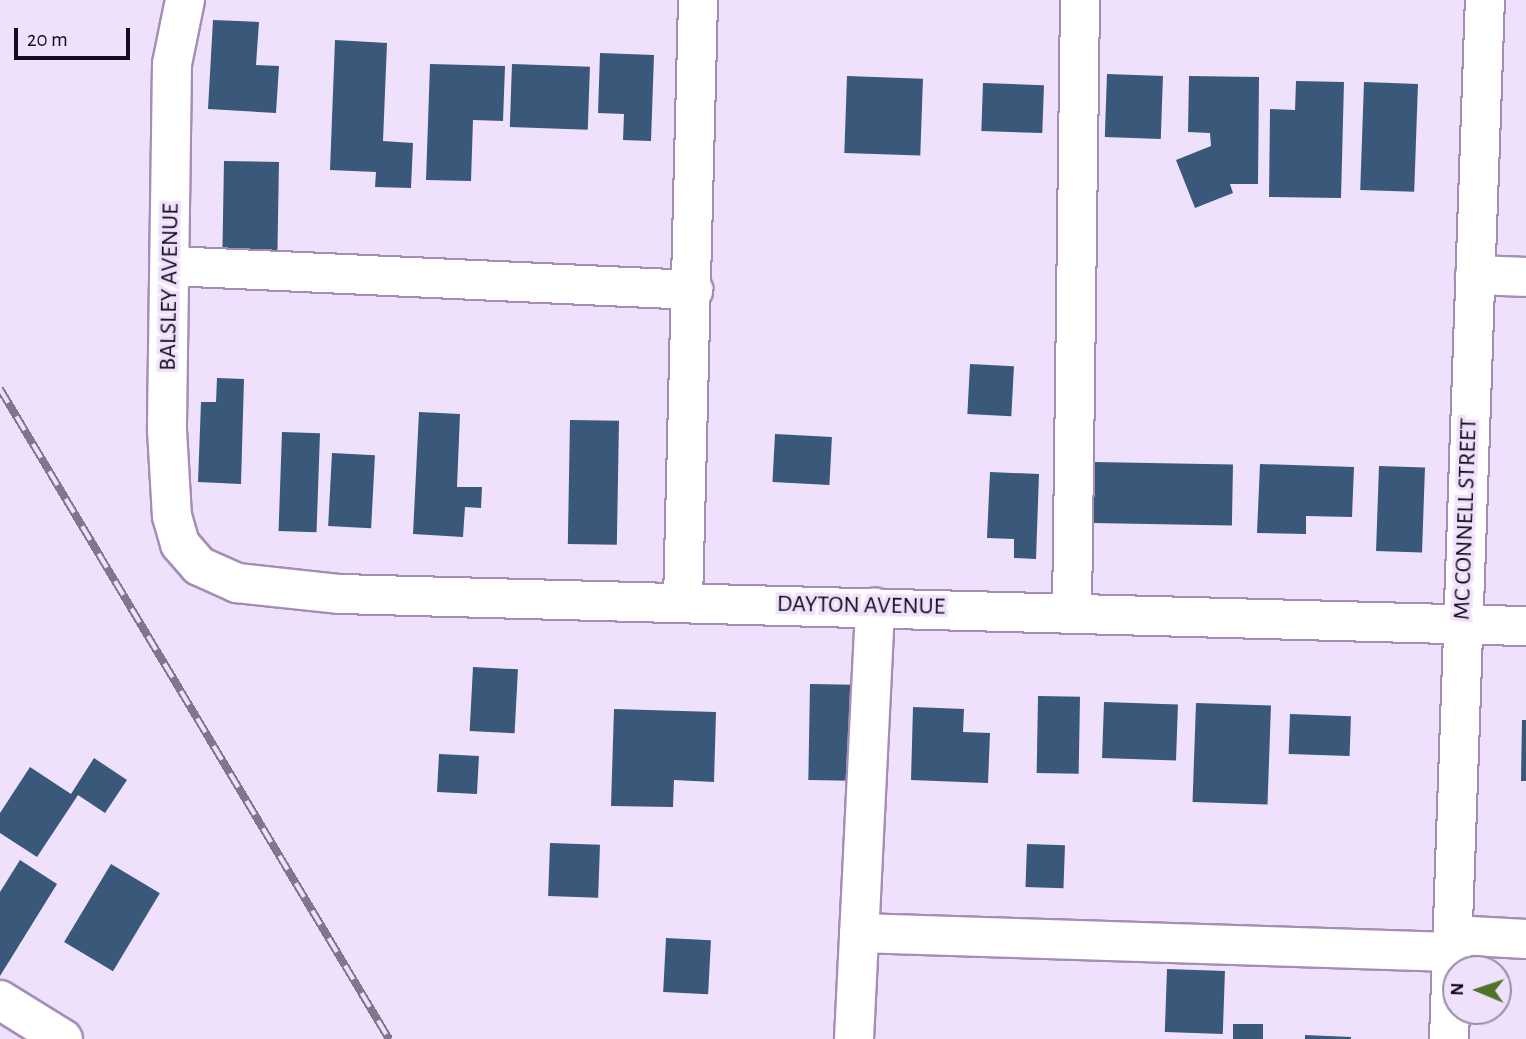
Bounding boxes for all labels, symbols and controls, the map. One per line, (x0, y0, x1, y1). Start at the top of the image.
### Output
scale bar (18, 14, 133, 58)
text: 20 m (27, 29, 68, 50)
street label: BALSLEY AVENUE (154, 203, 186, 371)
street label: MC CONNELL STREET (1448, 417, 1484, 621)
street label: DAYTON AVENUE (777, 590, 945, 622)
north arrow (1442, 955, 1512, 1025)
text: N (1448, 982, 1467, 996)

